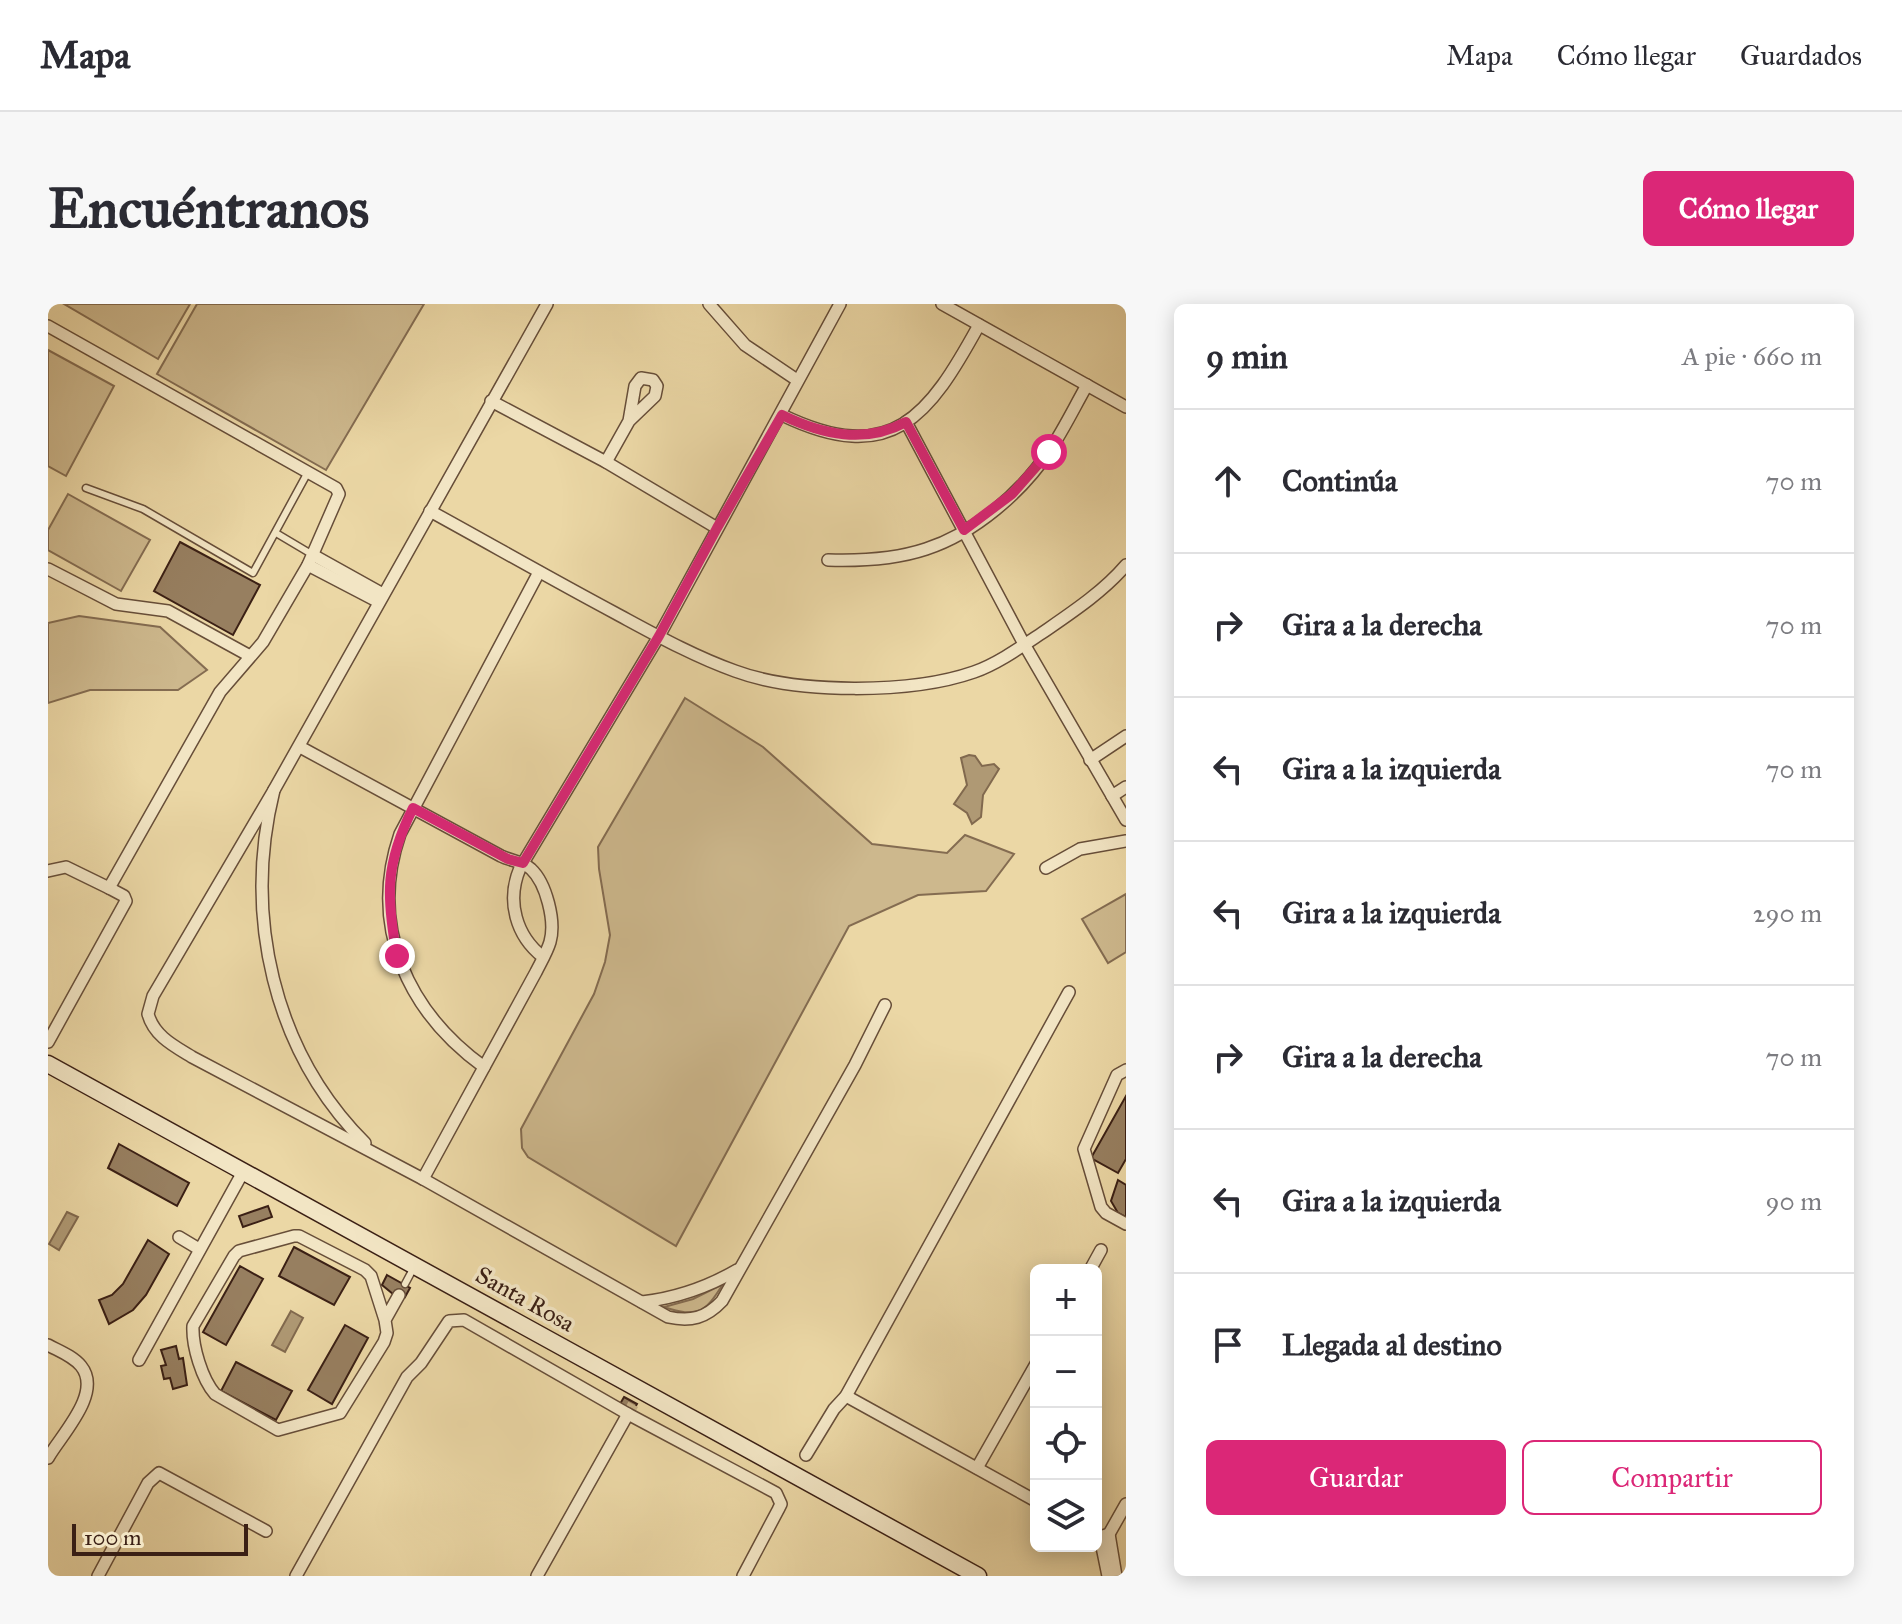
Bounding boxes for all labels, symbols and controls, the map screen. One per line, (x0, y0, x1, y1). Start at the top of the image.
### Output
text: Mapa (40, 32, 130, 78)
text: Mapa (1446, 38, 1513, 73)
text: Cómo llegar (1557, 38, 1696, 73)
text: Guardados (1740, 38, 1862, 73)
button: Cómo llegar (1643, 171, 1854, 246)
text: Encuéntranos (48, 174, 369, 242)
text: 9 min (1206, 336, 1288, 377)
text: A pie · 660 m (1682, 340, 1822, 372)
route start (1031, 434, 1067, 470)
icon: ahead (1206, 459, 1250, 503)
text: Continúa (1282, 463, 1398, 499)
text: 70 m (1766, 465, 1822, 497)
icon: right (1206, 603, 1250, 647)
text: Gira a la derecha (1282, 607, 1482, 643)
text: 70 m (1766, 609, 1822, 641)
icon: left (1206, 747, 1250, 791)
text: Gira a la izquierda (1282, 751, 1501, 787)
text: 70 m (1766, 753, 1822, 785)
icon: left (1206, 891, 1250, 935)
text: Gira a la izquierda (1282, 895, 1501, 931)
text: 290 m (1753, 897, 1822, 929)
route end (379, 938, 415, 974)
icon: right (1206, 1035, 1250, 1079)
text: Gira a la derecha (1282, 1039, 1482, 1075)
text: 70 m (1766, 1041, 1822, 1073)
icon: left (1206, 1179, 1250, 1223)
text: Gira a la izquierda (1282, 1183, 1501, 1219)
text: 90 m (1765, 1185, 1822, 1217)
street label: Santa Rosa (470, 1260, 580, 1339)
map controls (1030, 1264, 1102, 1552)
button: + (1030, 1264, 1102, 1336)
icon: arrive (1206, 1323, 1250, 1367)
text: Llegada al destino (1282, 1327, 1502, 1363)
button: − (1030, 1336, 1102, 1408)
button: locate (1030, 1408, 1102, 1480)
button: Guardar (1206, 1440, 1506, 1515)
button: Compartir (1522, 1440, 1822, 1515)
button: layers (1030, 1480, 1102, 1552)
scale bar (72, 1520, 248, 1556)
text: 100 m (84, 1524, 141, 1551)

